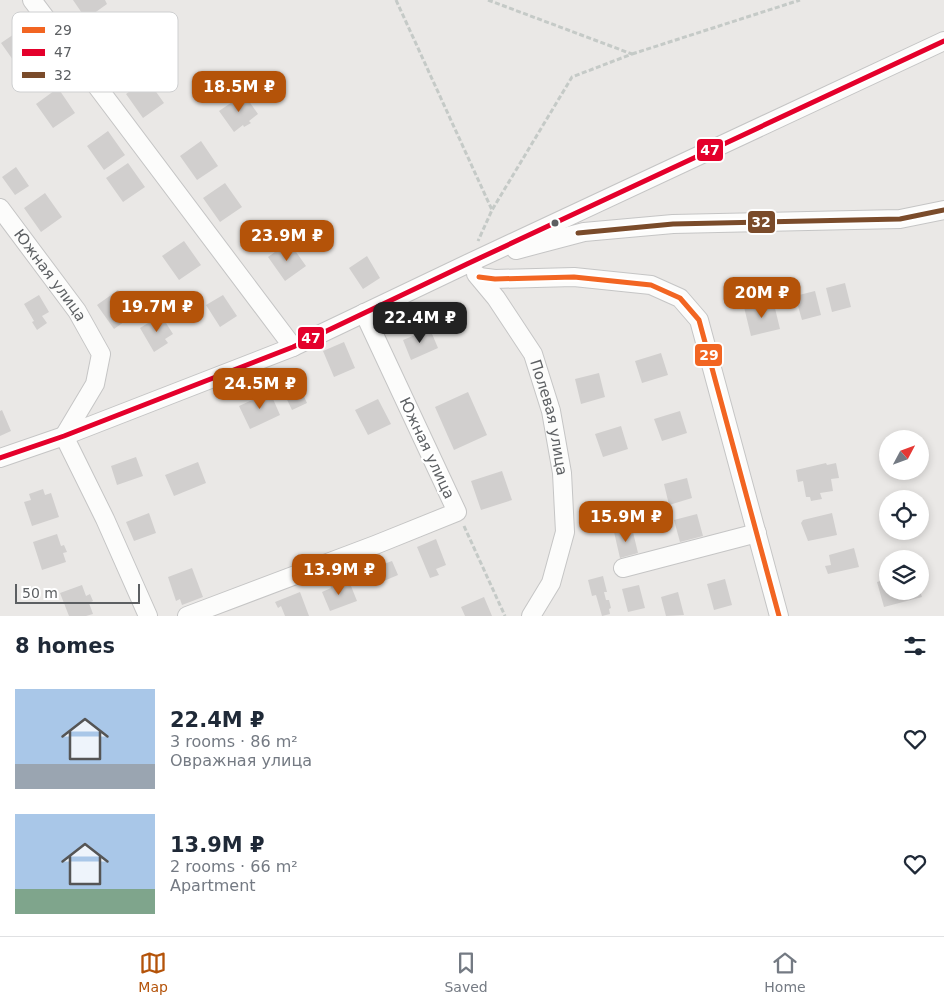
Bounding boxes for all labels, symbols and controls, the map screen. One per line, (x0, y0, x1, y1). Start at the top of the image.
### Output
legend (12, 12, 178, 92)
text: 29 (54, 22, 72, 38)
text: 47 (54, 44, 72, 60)
text: 32 (54, 67, 72, 83)
pin: 18.5M ₽ (193, 70, 285, 113)
text: 18.5M ₽ (203, 77, 275, 96)
line badge: 47 (696, 138, 724, 162)
text: 47 (700, 142, 720, 158)
line badge: 32 (747, 210, 776, 234)
text: 32 (751, 214, 771, 230)
unlabelled marker (550, 218, 560, 228)
pin: 23.9M ₽ (241, 220, 333, 262)
street label: Южная улица (10, 226, 90, 325)
text: 23.9M ₽ (251, 226, 323, 245)
pin: 20M ₽ (727, 276, 797, 319)
text: 20M ₽ (735, 283, 789, 302)
pin: 19.7M ₽ (111, 290, 203, 333)
text: 19.7M ₽ (121, 297, 193, 316)
pin: 22.4M ₽ (374, 302, 466, 344)
text: 22.4M ₽ (384, 308, 456, 327)
line badge: 47 (297, 326, 325, 350)
text: 47 (301, 330, 321, 346)
line badge: 29 (694, 343, 723, 367)
text: 29 (699, 347, 719, 363)
street label: Полевая улица (526, 357, 571, 477)
pin: 24.5M ₽ (214, 368, 306, 410)
text: 24.5M ₽ (224, 374, 296, 393)
street label: Южная улица (396, 394, 458, 502)
north arrow (879, 430, 929, 480)
map controls (879, 430, 929, 600)
button: locate (879, 490, 929, 540)
pin: 15.9M ₽ (580, 500, 672, 543)
text: 15.9M ₽ (590, 507, 662, 526)
button: layers (879, 550, 929, 600)
pin: 13.9M ₽ (293, 554, 385, 596)
text: 13.9M ₽ (303, 560, 375, 579)
scale bar (15, 581, 140, 604)
text: 50 m (22, 585, 58, 601)
icon: filters (901, 632, 929, 660)
text: 8 homes (15, 634, 115, 658)
text: 22.4M ₽ (170, 708, 265, 732)
icon: home (55, 709, 115, 769)
icon: heart (901, 725, 929, 753)
text: 3 rooms · 86 m² (170, 732, 298, 751)
text: Овражная улица (170, 751, 312, 770)
text: 13.9M ₽ (170, 833, 265, 857)
icon: home (55, 834, 115, 894)
icon: heart (901, 850, 929, 878)
text: 2 rooms · 66 m² (170, 857, 298, 876)
text: Apartment (170, 876, 256, 895)
tab: Map (138, 949, 168, 995)
tab: Saved (444, 949, 488, 995)
tab: Home (764, 949, 806, 995)

